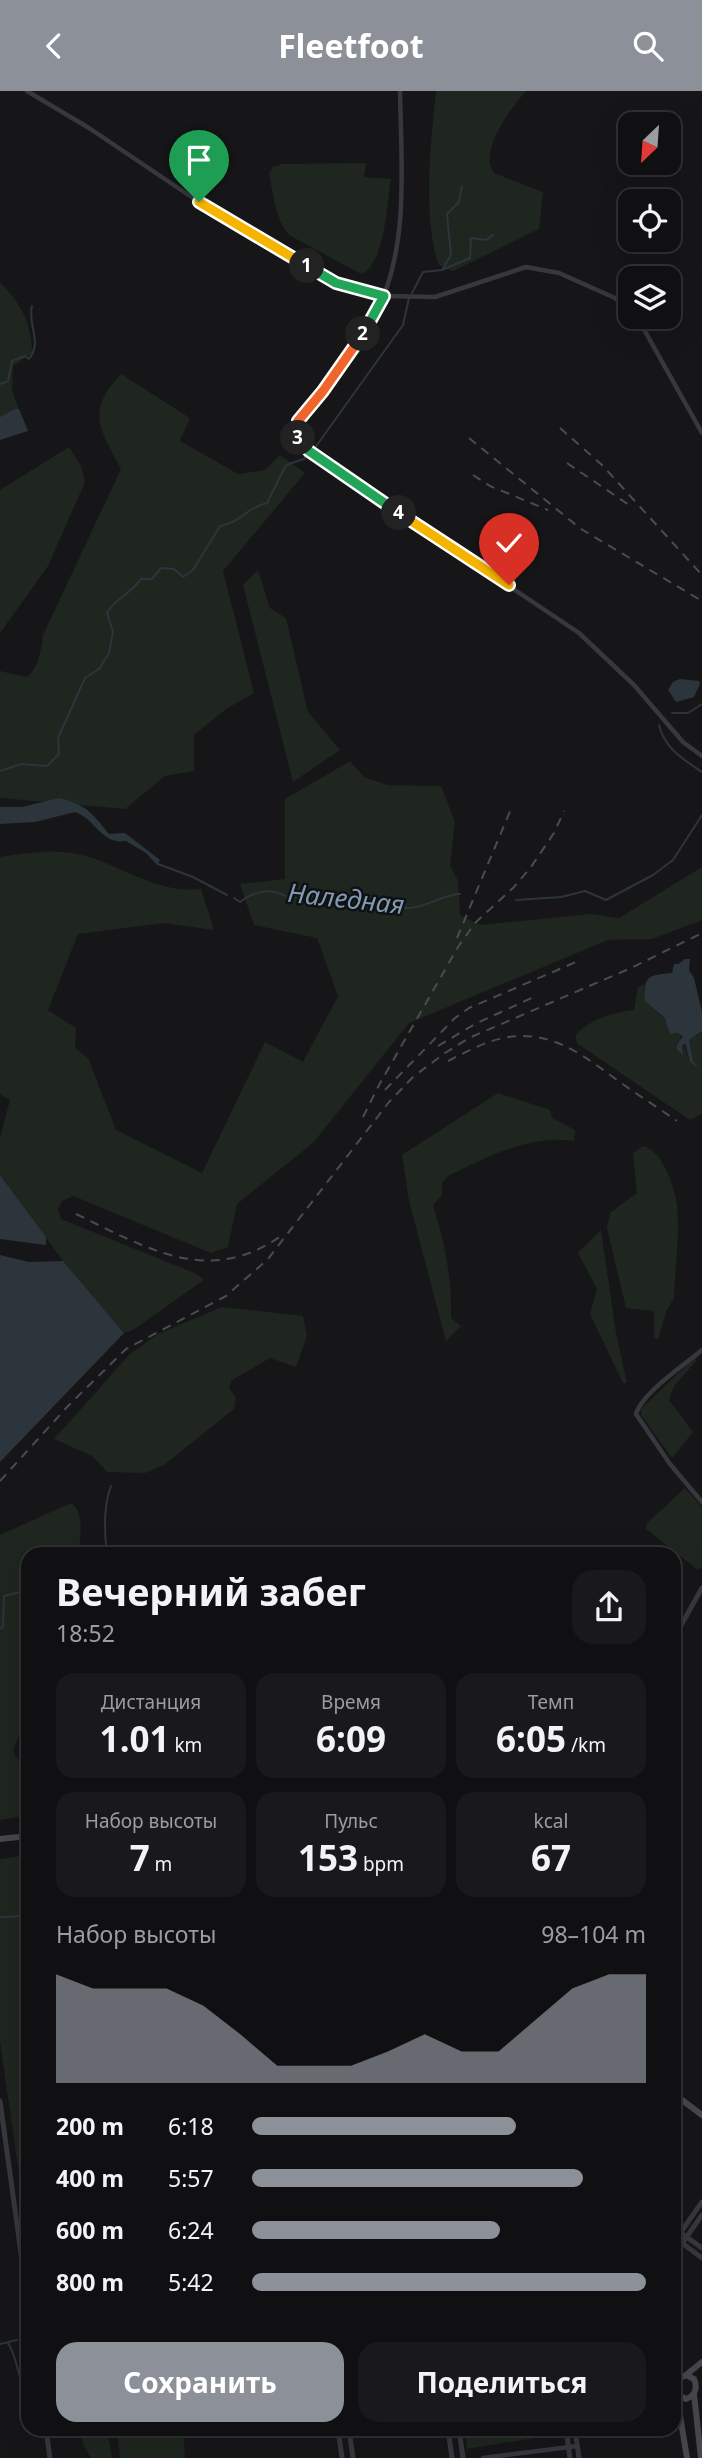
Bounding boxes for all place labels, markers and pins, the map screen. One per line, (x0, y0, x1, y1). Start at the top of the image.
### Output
pin (169, 130, 229, 202)
pin: 1 (290, 249, 324, 283)
pin: 2 (346, 317, 380, 351)
pin: 3 (280, 421, 316, 455)
pin: 4 (382, 495, 416, 531)
pin (479, 513, 539, 585)

